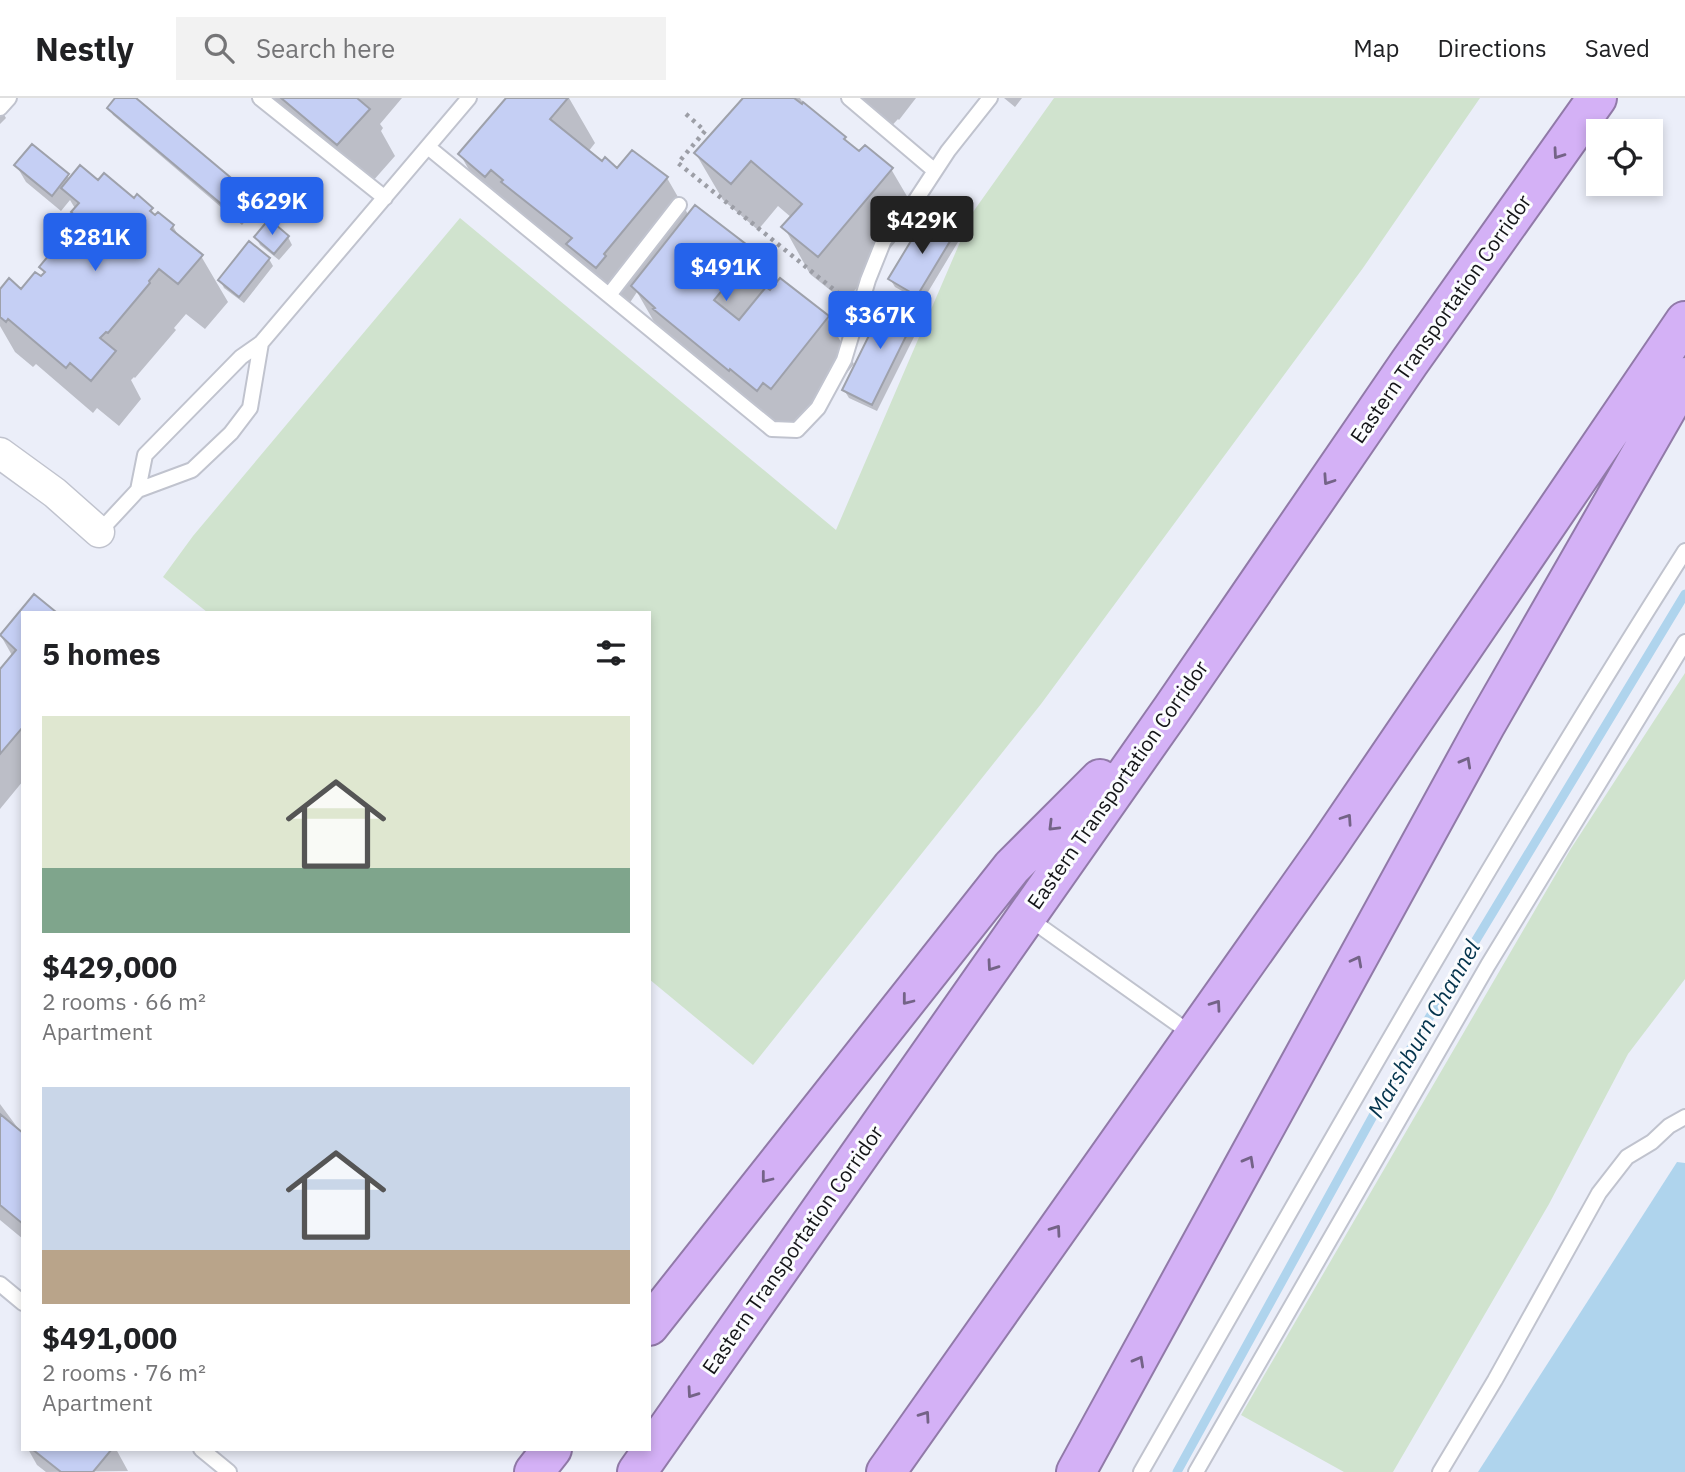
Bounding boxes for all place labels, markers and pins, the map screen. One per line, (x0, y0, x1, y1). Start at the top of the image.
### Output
pin: $629K (223, 178, 321, 237)
pin: $429K (873, 197, 971, 256)
pin: $281K (46, 214, 144, 273)
pin: $491K (677, 244, 775, 303)
pin: $367K (831, 292, 929, 351)

